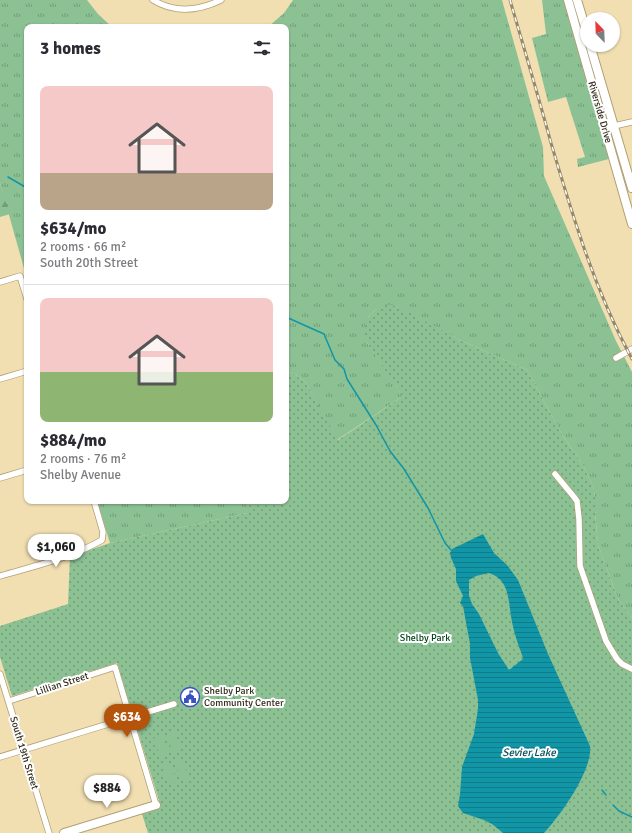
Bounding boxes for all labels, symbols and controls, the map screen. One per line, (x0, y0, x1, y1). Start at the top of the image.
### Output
north arrow (580, 12, 620, 52)
map controls (580, 12, 620, 52)
icon: filters (251, 37, 273, 59)
text: 3 homes (40, 38, 101, 59)
street label: Riverside Drive (585, 80, 615, 144)
icon: home (121, 112, 193, 184)
text: $634/mo (40, 218, 106, 239)
text: 2 rooms · 66 m² (40, 239, 126, 255)
text: South 20th Street (40, 255, 138, 271)
icon: home (121, 324, 193, 396)
text: $884/mo (40, 430, 106, 451)
text: 2 rooms · 76 m² (40, 451, 126, 467)
text: Shelby Avenue (40, 467, 121, 483)
pin: $1,060 (23, 534, 89, 568)
text: $1,060 (37, 539, 75, 555)
park label: Shelby Park (400, 632, 450, 644)
street label: Lillian Street (34, 670, 90, 698)
place label: Shelby Park Community Center (204, 685, 284, 709)
public building icon: Shelby Park Community Center (179, 686, 201, 708)
pin: $634 (103, 704, 151, 738)
text: $634 (113, 709, 141, 725)
street label: South 19th Street (7, 715, 41, 791)
water label: Sevier Lake (502, 746, 556, 759)
pin: $884 (83, 775, 131, 809)
text: $884 (93, 780, 121, 796)

